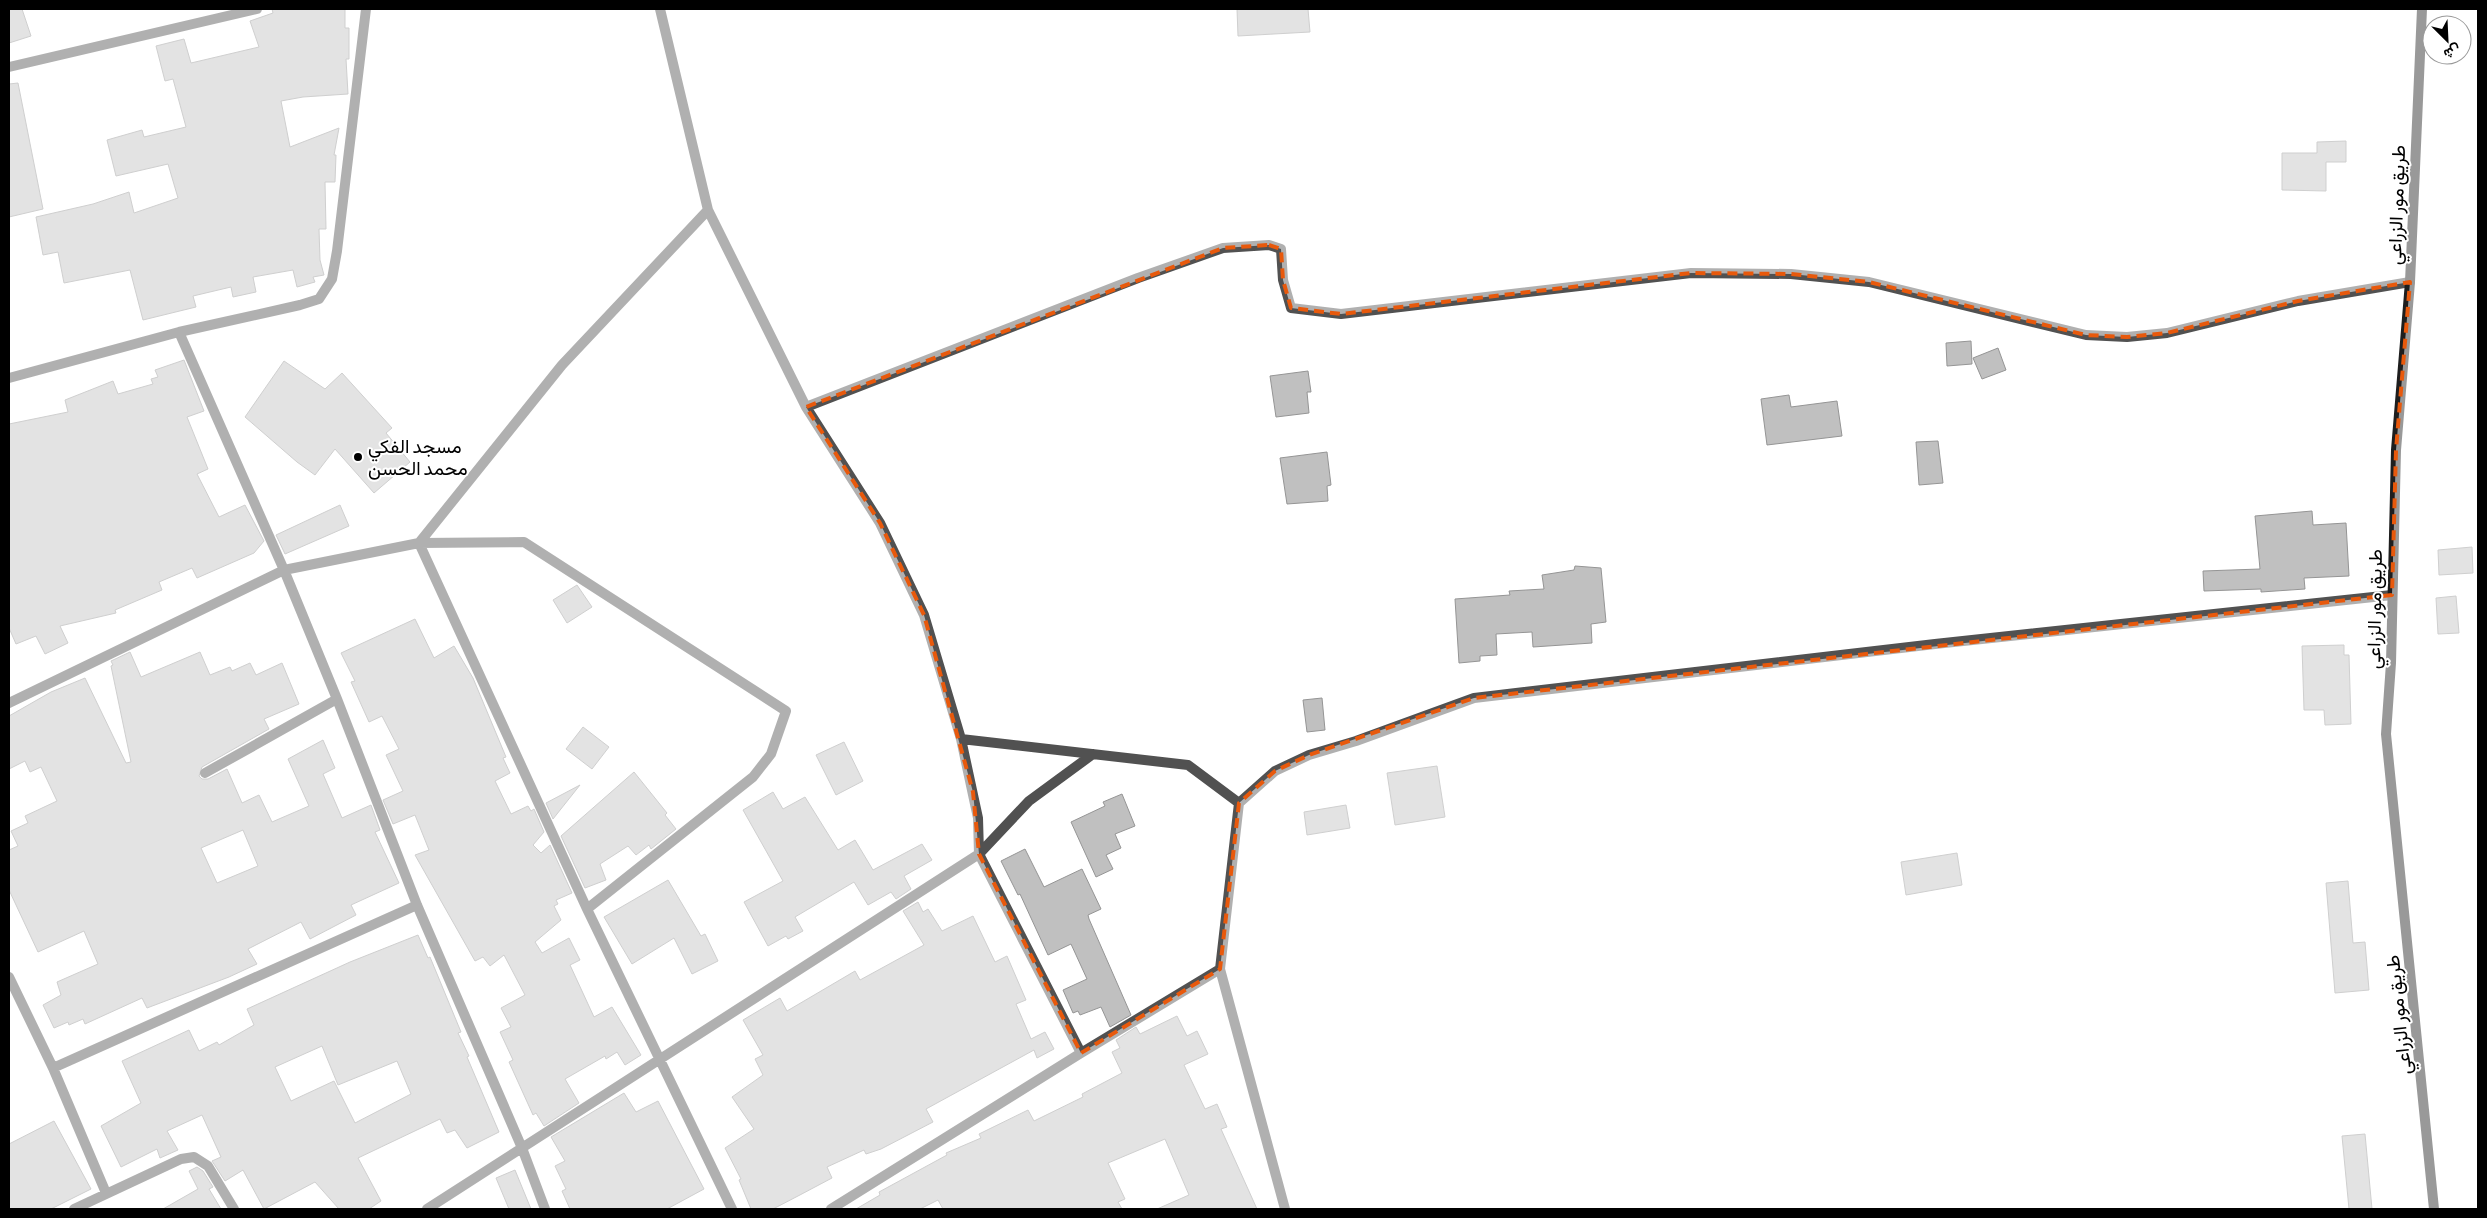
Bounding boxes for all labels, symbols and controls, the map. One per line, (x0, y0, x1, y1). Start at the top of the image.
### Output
north arrow (2422, 15, 2472, 65)
text: ش (2441, 40, 2463, 63)
street label: طريق مور الزراعي (2384, 145, 2414, 266)
place label: مسجد الفكي محمد الحسن (368, 436, 468, 481)
marker: مسجد الفكي محمد الحسن (352, 451, 364, 463)
street label: طريق مور الزراعي (2363, 549, 2391, 669)
street label: طريق مور الزراعي (2382, 954, 2420, 1076)

